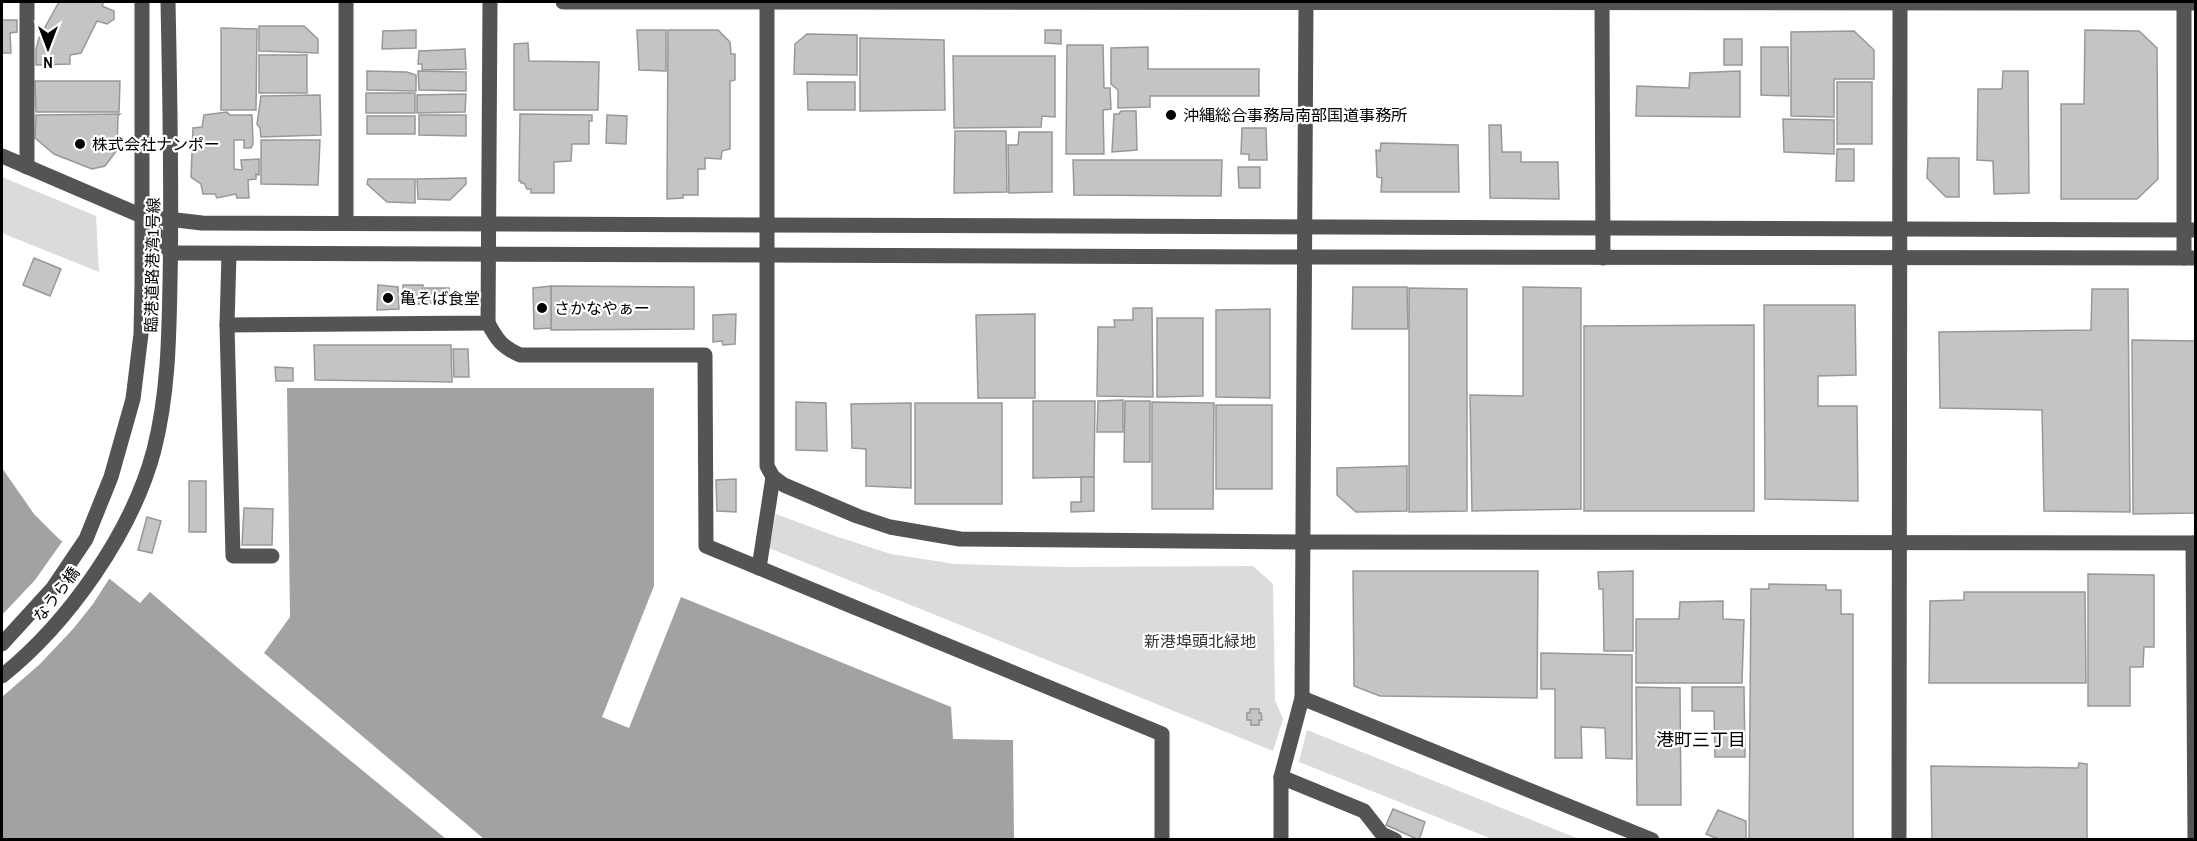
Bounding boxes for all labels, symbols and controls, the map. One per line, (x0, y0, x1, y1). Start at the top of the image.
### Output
north arrow (18, 18, 78, 78)
text: N (43, 52, 53, 74)
place label: 沖縄総合事務局南部国道事務所 (1183, 104, 1407, 126)
marker: 沖縄総合事務局南部国道事務所 (1164, 108, 1178, 122)
place label: 株式会社ナンポー (92, 133, 220, 155)
marker: 株式会社ナンポー (73, 137, 87, 151)
street label: 臨港道路港湾1号線 (140, 197, 164, 333)
place label: 亀そば食堂 (400, 287, 480, 309)
marker: 亀そば食堂 (381, 291, 395, 305)
place label: さかなやぁー (554, 297, 650, 319)
marker: さかなやぁー (535, 301, 549, 315)
street label: なうら橋 (28, 562, 84, 626)
park label: 新港埠頭北緑地 (1144, 630, 1256, 652)
district label: 港町三丁目 (1656, 727, 1746, 752)

